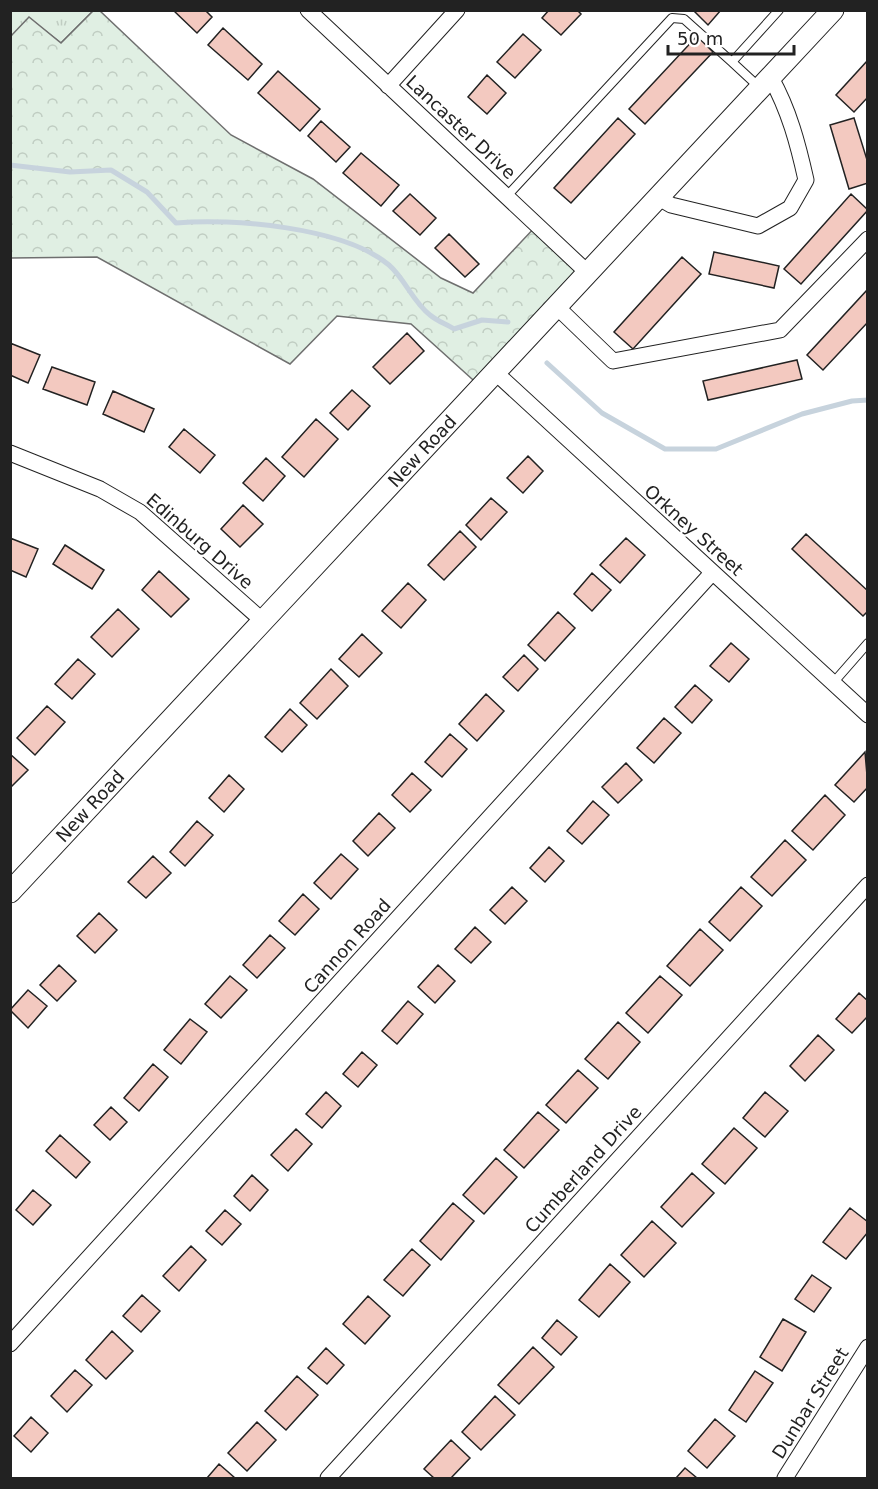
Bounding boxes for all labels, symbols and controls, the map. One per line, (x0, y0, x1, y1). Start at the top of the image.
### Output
scale bar (668, 18, 794, 56)
text: 50 m (677, 28, 723, 49)
street label: Lancaster Drive (402, 71, 520, 183)
street label: New Road (384, 411, 460, 491)
street label: Orkney Street (640, 480, 748, 580)
street label: Edinburg Drive (142, 489, 258, 593)
street label: New Road (52, 766, 128, 846)
street label: Cannon Road (299, 894, 395, 998)
street label: Cumberland Drive (520, 1101, 646, 1237)
street label: Dunbar Street (767, 1344, 853, 1462)

